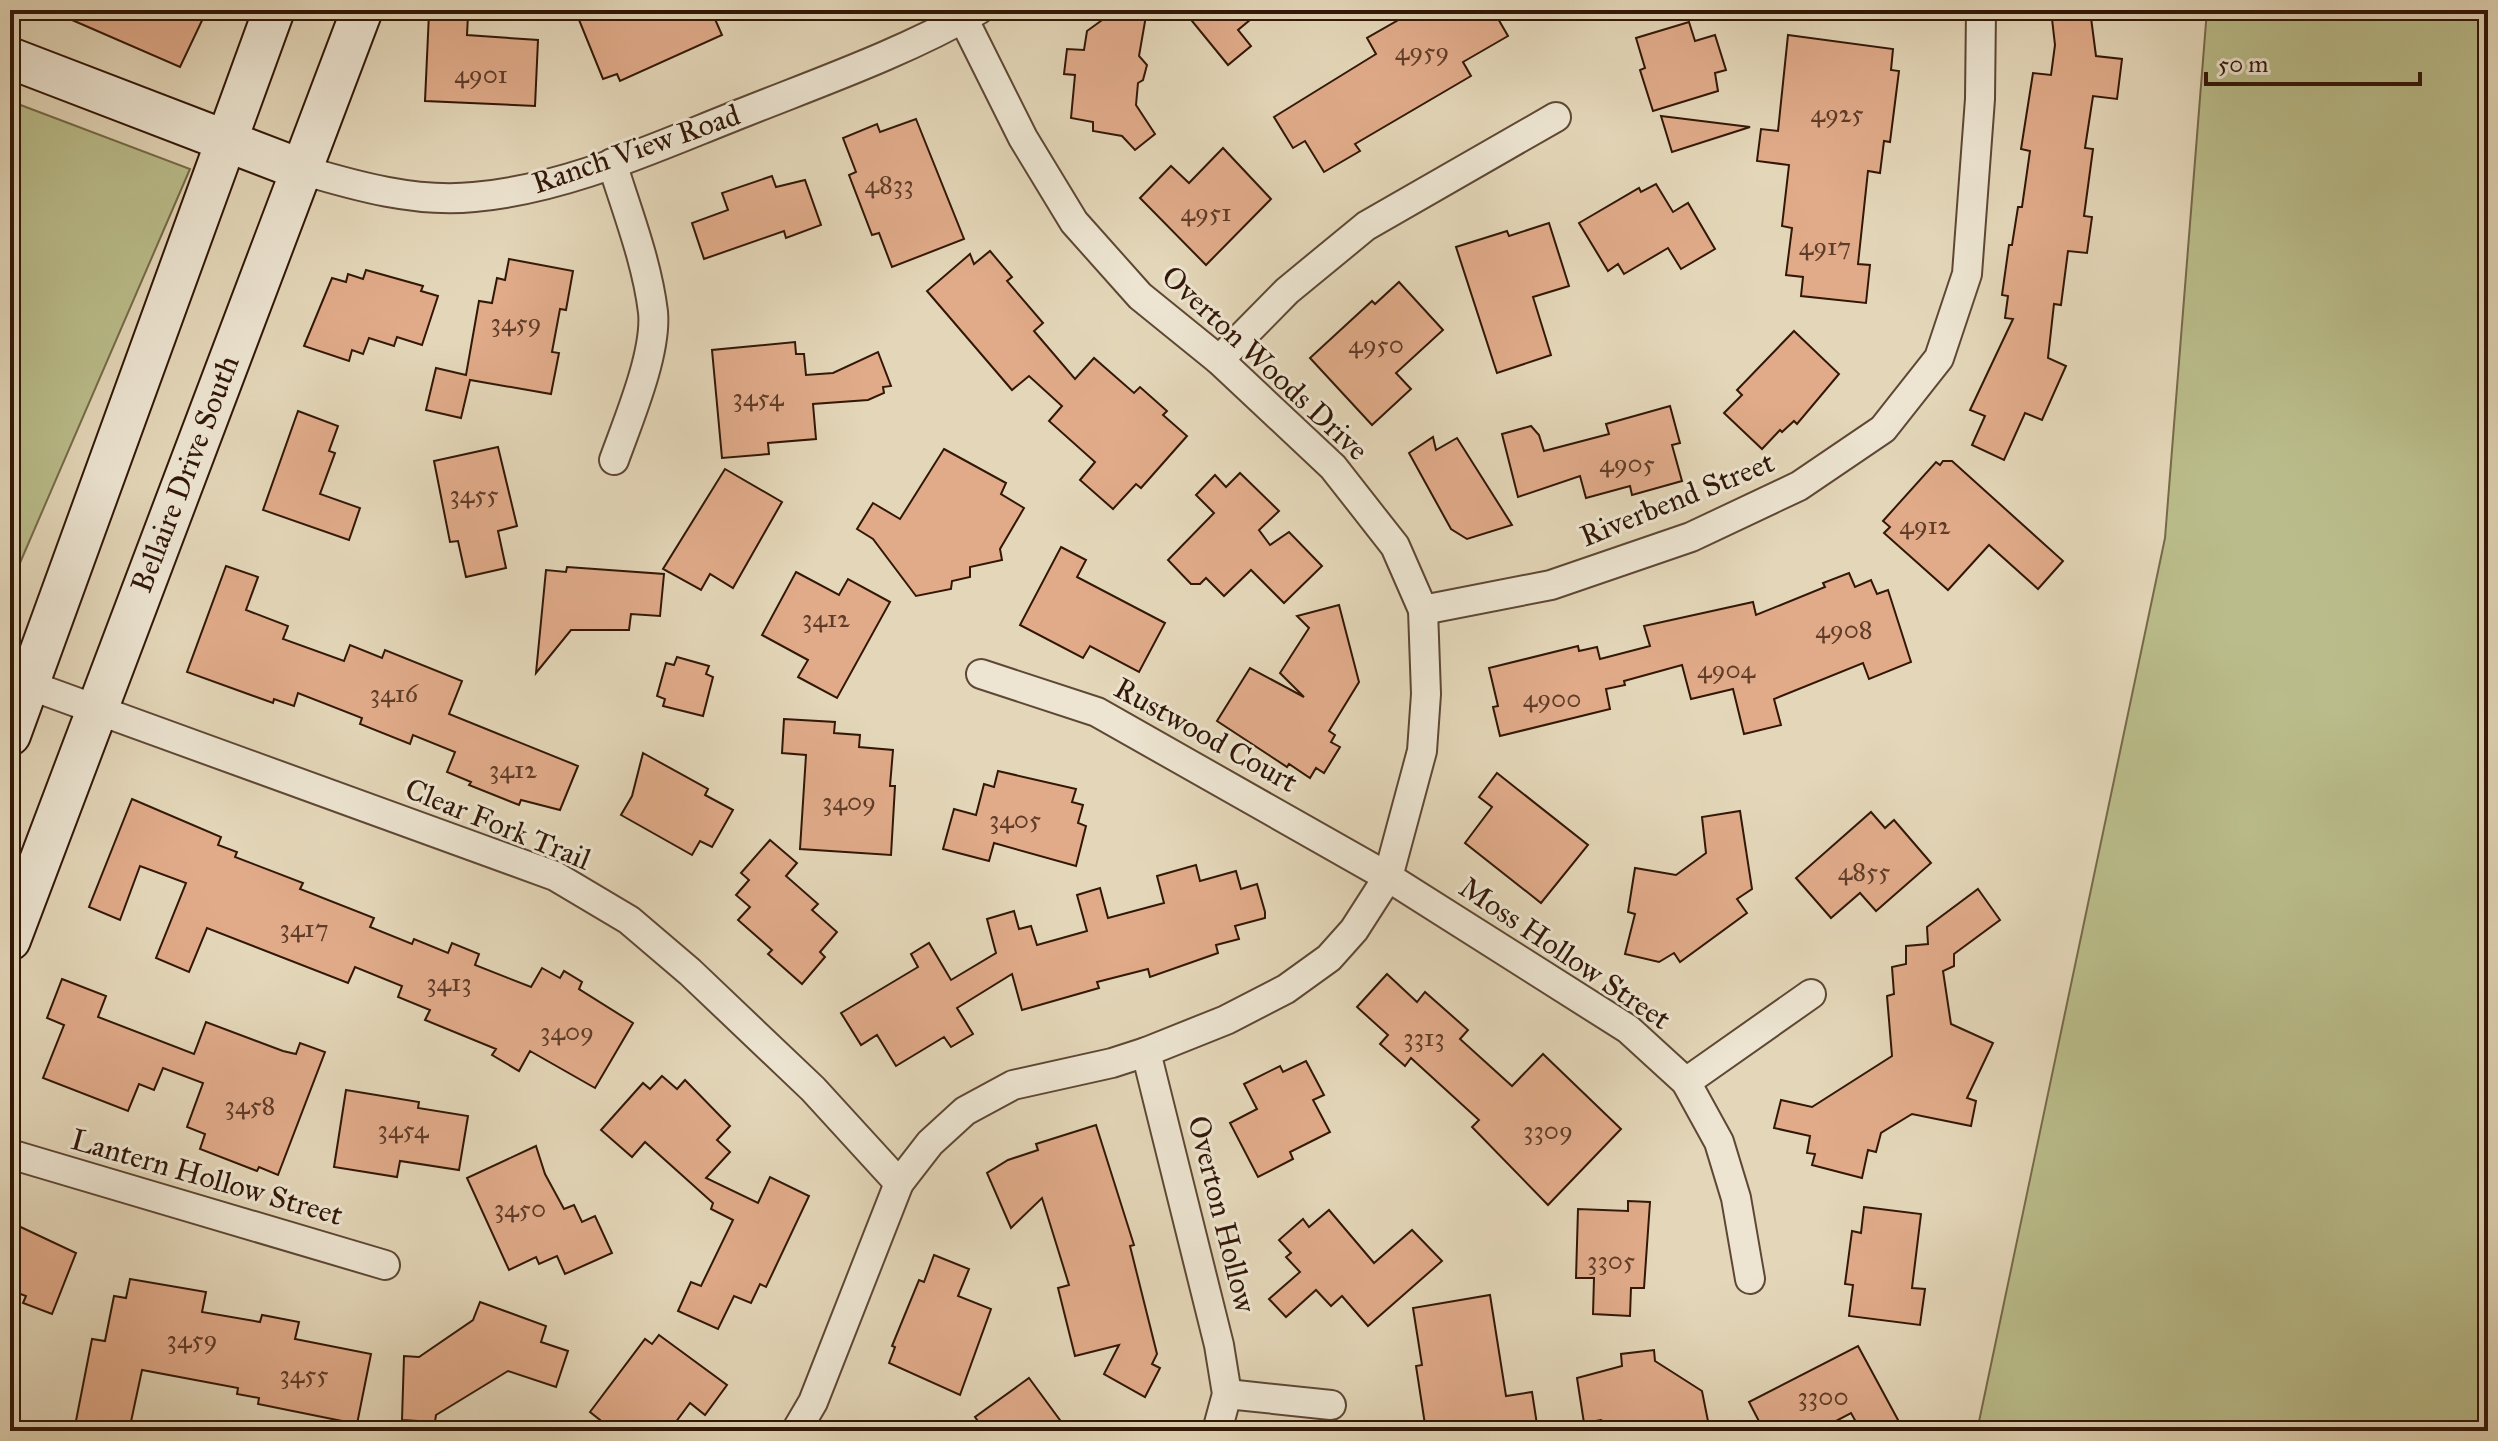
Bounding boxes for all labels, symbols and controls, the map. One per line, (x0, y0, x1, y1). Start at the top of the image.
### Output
house number: 4959 (1395, 35, 1449, 67)
scale bar (2206, 36, 2420, 86)
text: 50 m (2218, 49, 2268, 79)
house number: 4901 (454, 58, 508, 90)
street label: Ranch View Road (527, 97, 745, 201)
house number: 4925 (1810, 97, 1864, 129)
house number: 4833 (864, 168, 914, 200)
house number: 4951 (1181, 196, 1231, 228)
house number: 4917 (1799, 230, 1851, 262)
street label: Overton Woods Drive (1154, 258, 1376, 468)
house number: 3459 (491, 306, 541, 338)
house number: 4950 (1348, 328, 1404, 360)
street label: Bellaire Drive South (123, 350, 247, 598)
house number: 3454 (733, 381, 784, 413)
street label: Riverbend Street (1575, 444, 1780, 554)
house number: 4905 (1599, 447, 1655, 479)
house number: 3455 (449, 478, 499, 510)
house number: 4912 (1899, 509, 1951, 541)
house number: 3412 (802, 602, 850, 634)
house number: 4908 (1815, 613, 1873, 645)
house number: 4904 (1697, 653, 1756, 685)
street label: Rustwood Court (1108, 670, 1304, 800)
house number: 3416 (370, 677, 419, 709)
house number: 4900 (1523, 682, 1581, 714)
house number: 3412 (489, 753, 537, 785)
street label: Clear Fork Trail (400, 770, 597, 878)
house number: 3409 (822, 785, 876, 817)
house number: 3405 (989, 803, 1041, 835)
house number: 4855 (1838, 855, 1890, 887)
street label: Moss Hollow Street (1453, 869, 1678, 1037)
house number: 3417 (279, 912, 329, 944)
house number: 3413 (426, 966, 472, 998)
house number: 3409 (540, 1015, 594, 1047)
house number: 3313 (1403, 1021, 1445, 1053)
house number: 3458 (225, 1089, 275, 1121)
street label: Overton Hollow (1180, 1112, 1264, 1317)
house number: 3454 (378, 1113, 429, 1145)
house number: 3309 (1523, 1114, 1573, 1146)
street label: Lantern Hollow Street (67, 1121, 347, 1233)
house number: 3450 (494, 1192, 546, 1224)
house number: 3305 (1587, 1244, 1635, 1276)
house number: 3459 (167, 1323, 217, 1355)
house number: 3455 (279, 1358, 329, 1390)
house number: 3300 (1797, 1380, 1849, 1412)

